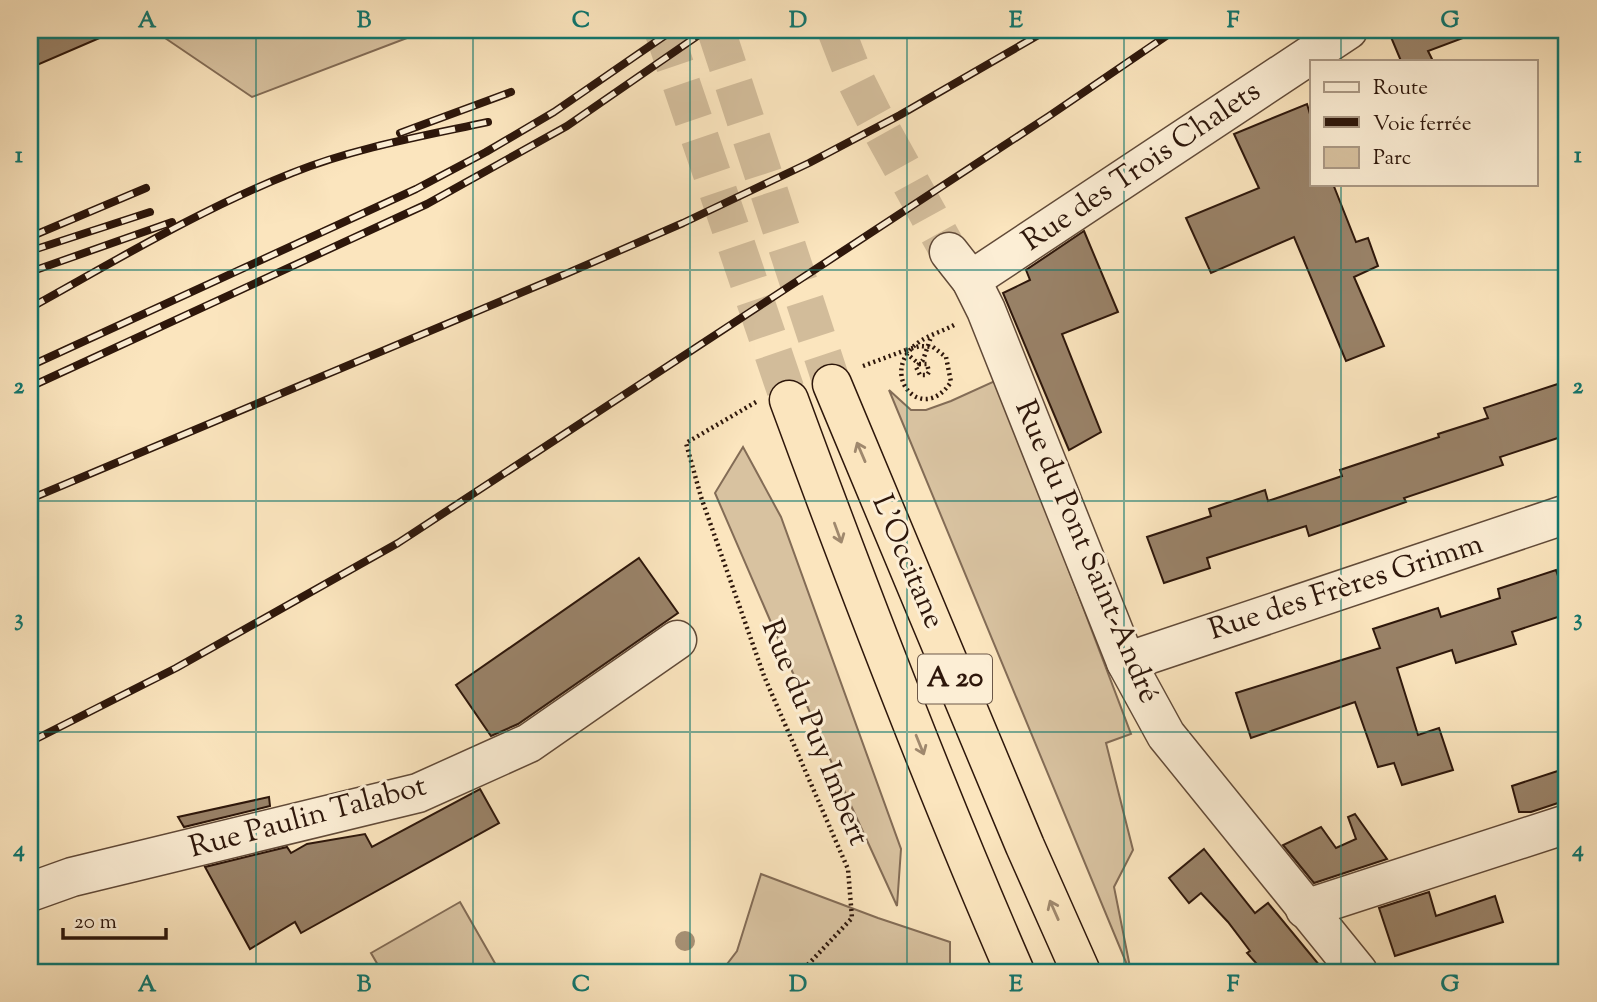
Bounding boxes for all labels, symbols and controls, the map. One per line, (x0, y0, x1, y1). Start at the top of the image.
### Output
text: A (138, 5, 157, 38)
text: B (357, 5, 372, 38)
text: C (572, 5, 590, 38)
text: D (789, 5, 807, 38)
text: E (1009, 5, 1023, 38)
text: F (1227, 5, 1240, 38)
text: G (1441, 5, 1460, 38)
legend (1310, 60, 1538, 186)
street label: Rue des Trois Chalets (1014, 71, 1270, 263)
text: Route (1373, 74, 1428, 104)
text: Voie ferrée (1373, 110, 1471, 140)
text: 1 (15, 140, 23, 173)
text: 1 (1574, 140, 1582, 173)
text: Parc (1373, 144, 1411, 174)
text: 2 (14, 371, 25, 404)
text: 2 (1573, 371, 1584, 404)
street label: Rue du Pont Saint-André (1003, 394, 1169, 710)
one-way arrow (853, 442, 866, 463)
street label: L'Occitane (860, 488, 954, 636)
one-way arrow (833, 521, 845, 543)
street label: Rue des Frères Grimm (1203, 523, 1489, 653)
text: 3 (14, 603, 24, 636)
text: 3 (1573, 603, 1583, 636)
street label: Rue du Puy Imbert (749, 614, 879, 852)
road number: A 20 (918, 654, 992, 704)
one-way arrow (915, 734, 928, 755)
street label: Rue Paulin Talabot (185, 766, 431, 870)
text: 4 (12, 834, 25, 867)
text: 4 (1571, 834, 1584, 867)
scale bar (63, 897, 166, 941)
one-way arrow (1047, 900, 1060, 921)
text: 20 m (74, 908, 117, 938)
text: A (138, 969, 157, 1002)
text: B (357, 969, 372, 1002)
text: C (572, 969, 590, 1002)
text: D (789, 969, 807, 1002)
text: E (1009, 969, 1023, 1002)
text: F (1227, 969, 1240, 1002)
text: G (1441, 969, 1460, 1002)

